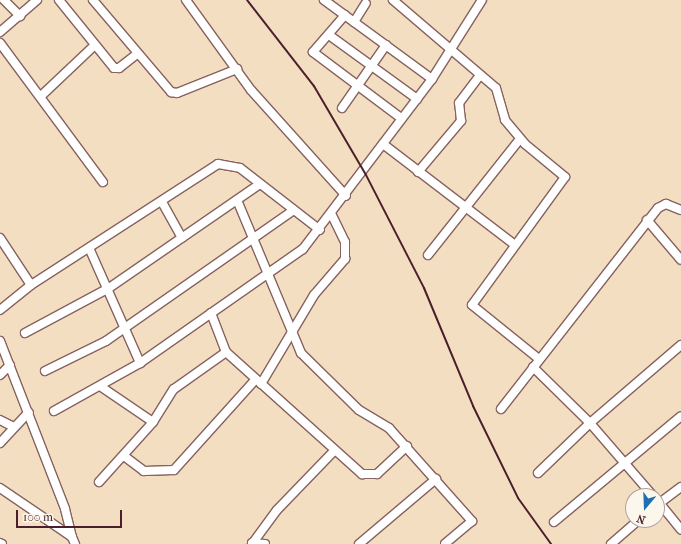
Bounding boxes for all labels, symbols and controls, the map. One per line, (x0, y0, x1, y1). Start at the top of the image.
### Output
north arrow (625, 488, 665, 528)
scale bar (18, 502, 124, 528)
text: 100 m (23, 510, 53, 524)
text: N (635, 511, 647, 526)

